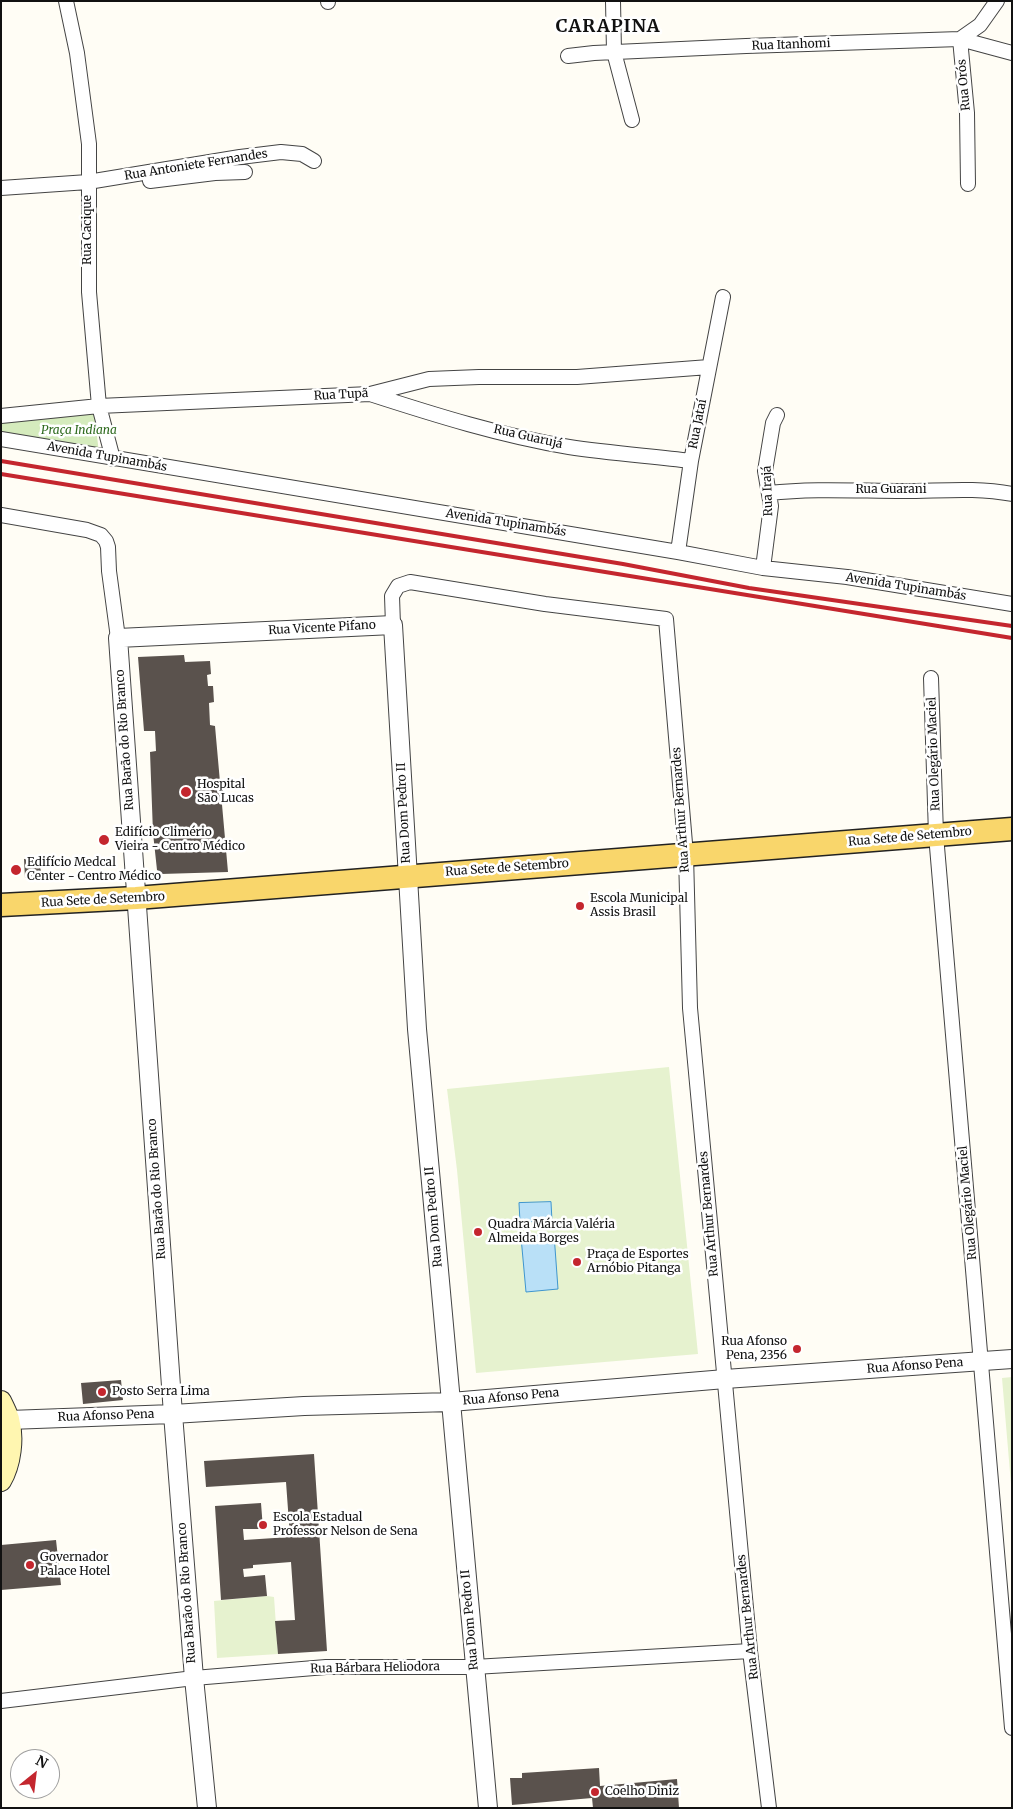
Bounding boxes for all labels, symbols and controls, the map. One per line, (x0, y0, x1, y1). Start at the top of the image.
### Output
district label: CARAPINA (555, 16, 661, 38)
street label: Rua Itanhomi (751, 36, 831, 54)
street label: Rua Orós (955, 59, 973, 111)
street label: Rua Antoniete Fernandes (123, 147, 269, 183)
street label: Rua Cacique (81, 195, 95, 265)
street label: Rua Tupã (313, 386, 369, 404)
street label: Rua Jataí (686, 398, 710, 450)
street label: Rua Guarujá (492, 422, 564, 452)
park label: Praça Indiana (41, 424, 117, 438)
street label: Avenida Tupinambás (46, 439, 168, 475)
street label: Rua Irajá (760, 465, 776, 517)
street label: Rua Guarani (855, 483, 927, 497)
street label: Avenida Tupinambás (445, 506, 567, 540)
street label: Avenida Tupinambás (845, 570, 967, 604)
street label: Rua Vicente Pifano (268, 618, 376, 638)
street label: Rua Barão do Rio Branco (113, 669, 137, 811)
street label: Rua Olegário Maciel (925, 697, 943, 811)
street label: Rua Arthur Bernardes (669, 747, 693, 873)
street label: Rua Dom Pedro II (394, 762, 414, 864)
place label: Hospital São Lucas (197, 778, 254, 806)
marker: Hospital São Lucas (179, 785, 193, 799)
street label: Rua Sete de Setembro (848, 824, 972, 850)
place label: Edifício Climério Vieira - Centro Médico (115, 826, 245, 854)
marker: Edifício Climério Vieira - Centro Médico (97, 833, 111, 847)
place label: Edifício Medcal Center - Centro Médico (27, 856, 161, 884)
street label: Rua Sete de Setembro (445, 856, 569, 880)
marker: Edifício Medcal Center - Centro Médico (9, 863, 23, 877)
street label: Rua Sete de Setembro (41, 890, 165, 910)
place label: Escola Municipal Assis Brasil (590, 892, 688, 920)
marker: Escola Municipal Assis Brasil (574, 900, 586, 912)
street label: Rua Barão do Rio Branco (145, 1118, 169, 1260)
street label: Rua Olegário Maciel (956, 1145, 980, 1261)
street label: Rua Arthur Bernardes (696, 1151, 722, 1277)
street label: Rua Dom Pedro II (422, 1166, 446, 1268)
place label: Quadra Márcia Valéria Almeida Borges (488, 1218, 615, 1246)
marker: Quadra Márcia Valéria Almeida Borges (472, 1226, 484, 1238)
place label: Praça de Esportes Arnóbio Pitanga (587, 1248, 689, 1276)
marker: Praça de Esportes Arnóbio Pitanga (571, 1256, 583, 1268)
place label: Rua Afonso Pena, 2356 (721, 1335, 787, 1363)
marker: Rua Afonso Pena, 2356 (791, 1343, 803, 1355)
street label: Rua Afonso Pena (866, 1355, 964, 1377)
place label: Posto Serra Lima (112, 1385, 210, 1399)
marker: Posto Serra Lima (96, 1386, 108, 1398)
street label: Rua Afonso Pena (462, 1386, 560, 1408)
street label: Rua Afonso Pena (57, 1407, 155, 1425)
place label: Escola Estadual Professor Nelson de Sena (273, 1511, 418, 1539)
marker: Escola Estadual Professor Nelson de Sena (257, 1519, 269, 1531)
street label: Rua Barão do Rio Branco (175, 1522, 199, 1664)
place label: Governador Palace Hotel (40, 1551, 110, 1579)
street label: Rua Arthur Bernardes (734, 1554, 762, 1680)
marker: Governador Palace Hotel (24, 1559, 36, 1571)
street label: Rua Dom Pedro II (458, 1569, 482, 1671)
street label: Rua Bárbara Heliodora (310, 1660, 440, 1676)
north arrow (10, 1749, 60, 1799)
text: N (33, 1751, 51, 1772)
place label: Coelho Diniz (605, 1785, 679, 1799)
marker: Coelho Diniz (589, 1786, 601, 1798)

